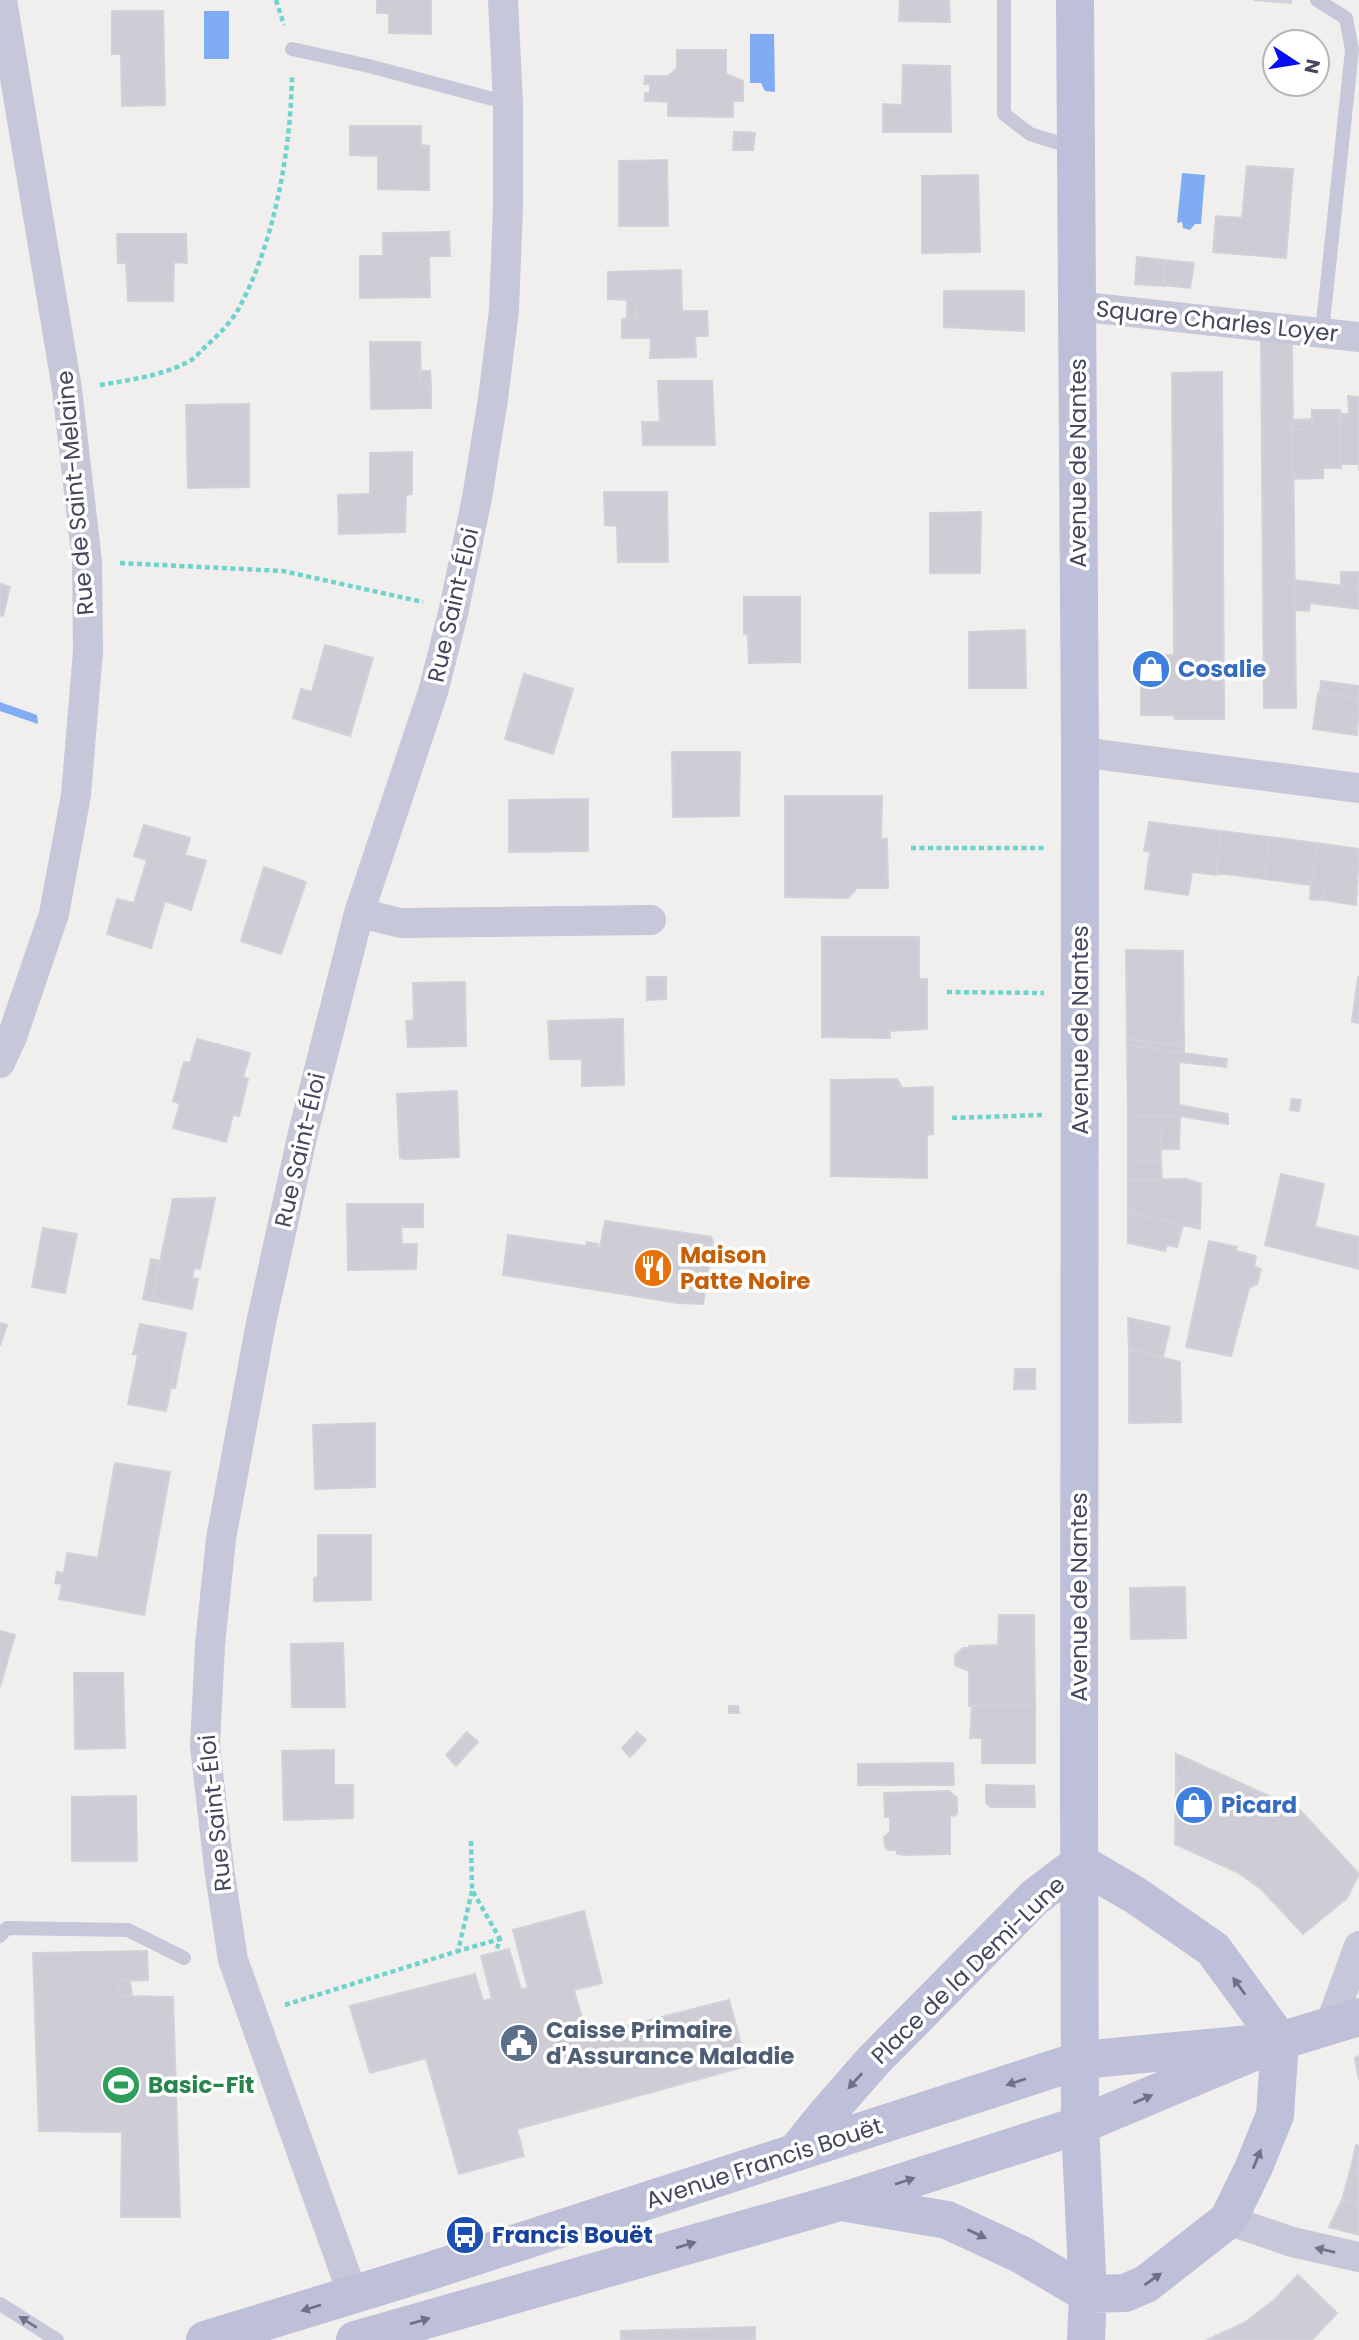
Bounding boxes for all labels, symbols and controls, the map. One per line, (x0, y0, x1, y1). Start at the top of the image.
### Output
north arrow (1261, 28, 1331, 98)
text: N (1297, 57, 1327, 76)
street label: Square Charles Loyer (1094, 292, 1340, 350)
street label: Avenue de Nantes (1062, 358, 1094, 568)
street label: Rue de Saint-Melaine (48, 369, 102, 617)
street label: Rue Saint-Éloi (420, 525, 486, 685)
shop icon: Cosalie (1130, 648, 1172, 690)
place label: Cosalie (1178, 653, 1266, 685)
street label: Avenue de Nantes (1064, 925, 1096, 1135)
street label: Rue Saint-Éloi (267, 1070, 333, 1230)
place label: Maison Patte Noire (680, 1239, 810, 1297)
restaurant icon: Maison Patte Noire (632, 1247, 674, 1289)
street label: Avenue de Nantes (1063, 1492, 1095, 1702)
street label: Rue Saint-Éloi (191, 1733, 239, 1893)
shop icon: Picard (1173, 1784, 1215, 1826)
place label: Picard (1221, 1789, 1297, 1821)
street label: Place de la Demi-Lune (864, 1869, 1072, 2071)
one-way arrow (1233, 1977, 1247, 1995)
place label: Caisse Primaire d'Assurance Maladie (546, 2014, 794, 2072)
public building icon: Caisse Primaire d'Assurance Maladie (498, 2022, 540, 2064)
sports icon: Basic-Fit (100, 2064, 142, 2106)
place label: Basic-Fit (148, 2069, 254, 2101)
one-way arrow (847, 2072, 863, 2090)
one-way arrow (1006, 2077, 1027, 2087)
one-way arrow (1133, 2093, 1154, 2104)
street label: Avenue Francis Bouët (642, 2110, 886, 2216)
one-way arrow (1252, 2148, 1263, 2169)
one-way arrow (894, 2175, 915, 2186)
bus stop icon: Francis Bouët (444, 2214, 486, 2256)
place label: Francis Bouët (492, 2219, 653, 2251)
one-way arrow (967, 2228, 987, 2240)
one-way arrow (676, 2240, 697, 2250)
one-way arrow (1314, 2245, 1336, 2256)
one-way arrow (1144, 2272, 1162, 2286)
one-way arrow (300, 2303, 321, 2313)
one-way arrow (410, 2315, 432, 2326)
one-way arrow (19, 2316, 38, 2329)

